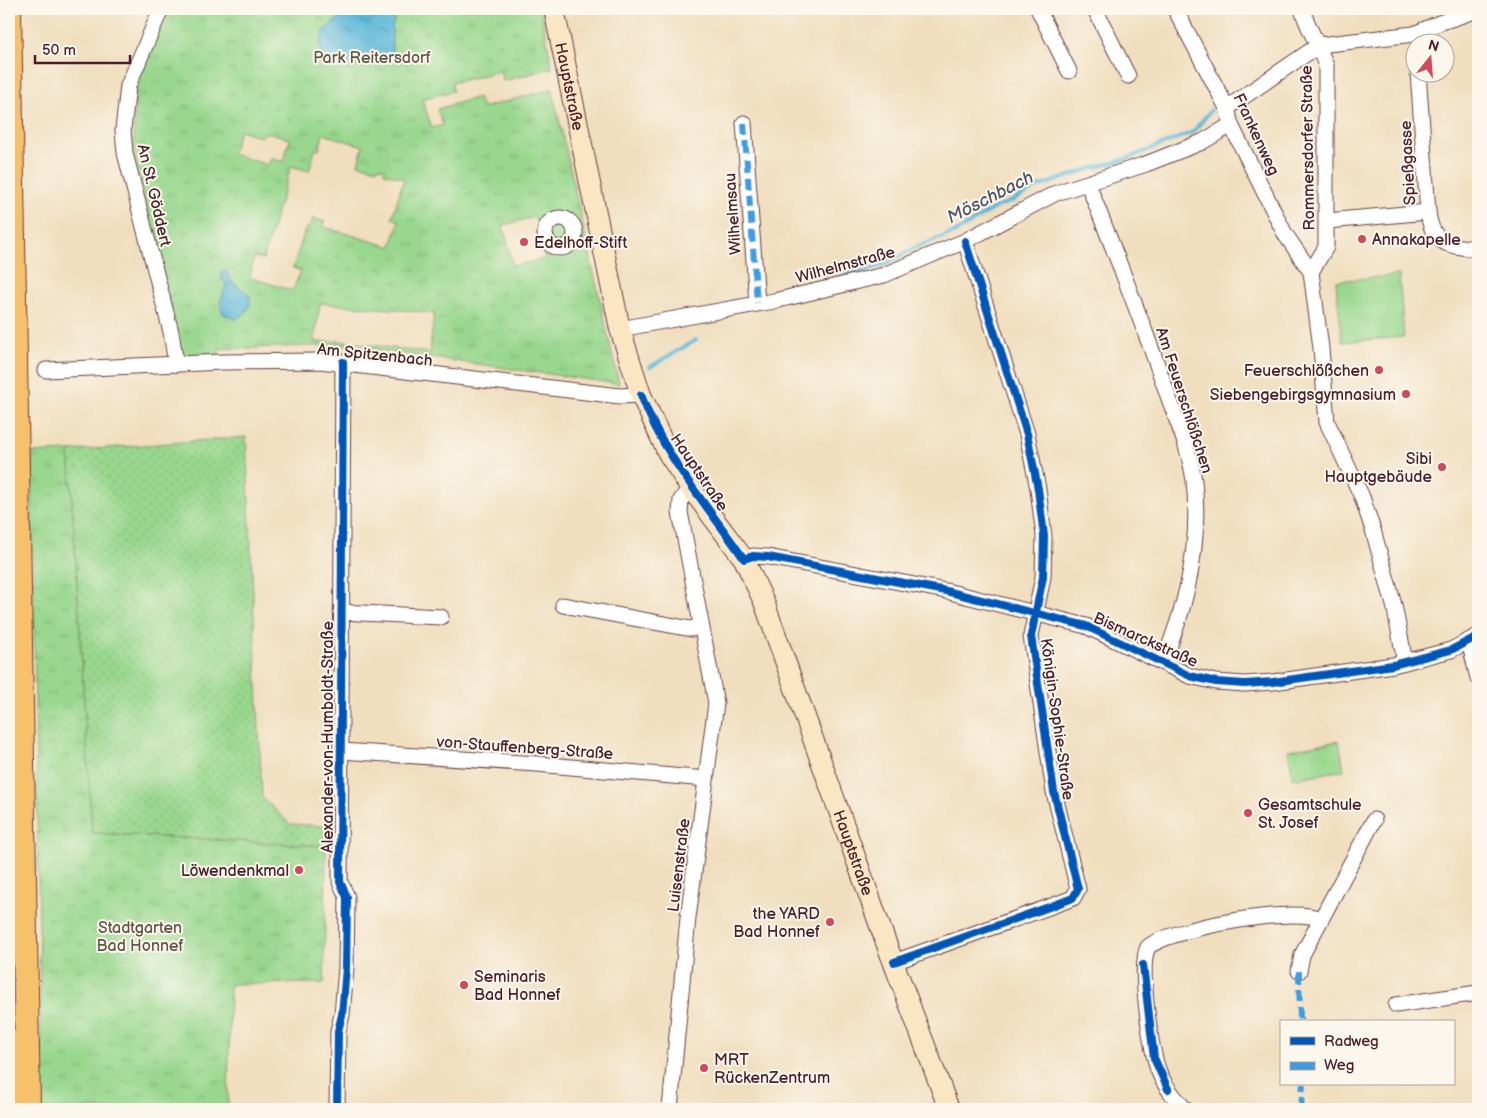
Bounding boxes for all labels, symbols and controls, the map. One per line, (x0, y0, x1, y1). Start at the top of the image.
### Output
scale bar (35, 32, 130, 64)
north arrow (1404, 32, 1454, 82)
text: N (1426, 36, 1441, 56)
text: 50 m (42, 41, 76, 60)
street label: Hauptstraße (550, 41, 587, 133)
park label: Park Reitersdorf (313, 49, 431, 68)
street label: Rommersdorfer Straße (1298, 65, 1319, 231)
street label: Frankenweg (1228, 91, 1283, 179)
street label: Spießgasse (1397, 120, 1420, 206)
street label: An St. Göddert (133, 142, 175, 248)
water label: Möschbach (943, 167, 1037, 228)
street label: Wilhelmsau (721, 172, 746, 256)
place label: Annakapelle (1372, 231, 1461, 250)
marker: Annakapelle (1356, 233, 1368, 245)
place label: Edelhoff-Stift (534, 234, 627, 253)
marker: Edelhoff-Stift (518, 236, 530, 248)
street label: Wilhelmstraße (794, 243, 898, 288)
street label: Am Feuerschlößchen (1151, 325, 1216, 476)
street label: Am Spitzenbach (316, 340, 434, 371)
place label: Feuerschlößchen (1244, 362, 1369, 381)
marker: Feuerschlößchen (1373, 364, 1385, 376)
place label: Siebengebirgsgymnasium (1210, 386, 1396, 405)
marker: Siebengebirgsgymnasium (1400, 388, 1412, 400)
street label: Hauptstraße (666, 431, 732, 516)
place label: Sibi Hauptgebäude (1324, 450, 1433, 487)
marker: Sibi Hauptgebäude (1436, 461, 1448, 473)
street label: Bismarckstraße (1090, 609, 1201, 672)
street label: Alexander-von-Humboldt-Straße (319, 621, 338, 853)
street label: Königin-Sophie-Straße (1036, 637, 1077, 802)
street label: von-Stauffenberg-Straße (435, 733, 614, 764)
place label: Gesamtschule St. Josef (1258, 796, 1362, 833)
marker: Gesamtschule St. Josef (1242, 807, 1254, 819)
street label: Hauptstraße (828, 808, 876, 899)
street label: Luisenstraße (664, 817, 695, 913)
place label: Löwendenkmal (181, 862, 289, 881)
marker: Löwendenkmal (293, 864, 305, 876)
place label: the YARD Bad Honnef (733, 905, 820, 942)
marker: the YARD Bad Honnef (824, 916, 836, 928)
park label: Stadtgarten Bad Honnef (97, 919, 183, 956)
place label: Seminaris Bad Honnef (474, 968, 561, 1005)
marker: Seminaris Bad Honnef (458, 979, 470, 991)
legend (1280, 1020, 1454, 1086)
text: Radweg (1324, 1032, 1379, 1051)
place label: MRT RückenZentrum (714, 1051, 830, 1088)
text: Weg (1324, 1056, 1354, 1075)
marker: MRT RückenZentrum (698, 1062, 710, 1074)

